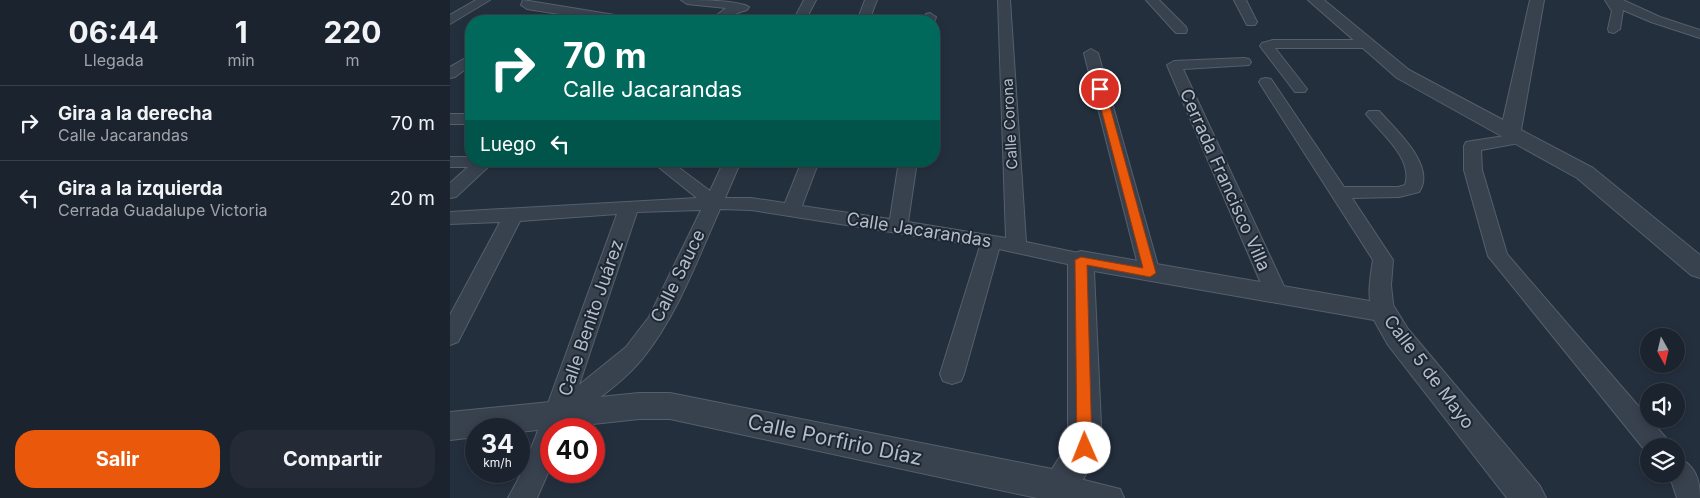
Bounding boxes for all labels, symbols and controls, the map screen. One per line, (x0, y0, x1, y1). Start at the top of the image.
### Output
text: 06:44 (69, 14, 159, 50)
text: 1 (235, 14, 248, 50)
text: 220 (323, 14, 381, 50)
text: 70 m (563, 34, 647, 76)
icon: right (480, 35, 545, 100)
text: Llegada (84, 50, 144, 70)
text: min (227, 50, 255, 70)
text: m (345, 50, 359, 70)
pin (1079, 68, 1121, 110)
icon: arrive (1086, 75, 1114, 103)
text: Calle Jacarandas (563, 76, 742, 102)
street label: Calle Corona (998, 78, 1021, 170)
street label: Cerrada Francisco Villa (1176, 85, 1275, 274)
text: Gira a la derecha (58, 102, 213, 125)
icon: right (15, 109, 43, 137)
text: 70 m (391, 112, 435, 135)
text: Calle Jacarandas (58, 125, 188, 145)
icon: left (546, 130, 574, 158)
text: Luego (480, 133, 536, 156)
text: Gira a la izquierda (58, 177, 223, 200)
icon: left (15, 184, 43, 212)
text: 20 m (389, 187, 435, 210)
text: Cerrada Guadalupe Victoria (58, 200, 268, 220)
street label: Calle Jacarandas (845, 208, 993, 251)
street label: Calle Sauce (646, 226, 709, 326)
street label: Calle Benito Juárez (554, 237, 627, 399)
street label: Calle 5 de Mayo (1380, 311, 1479, 433)
north arrow (1640, 328, 1685, 372)
map controls (1640, 328, 1685, 483)
button: sound (1640, 383, 1685, 428)
street label: Calle Porfirio Díaz (746, 409, 925, 470)
speed limit sign: 40 (540, 418, 605, 483)
position arrow (1058, 421, 1110, 473)
text: 34 (481, 429, 514, 459)
button: Salir (15, 430, 220, 488)
button: Compartir (230, 430, 435, 488)
button: layers (1640, 438, 1685, 483)
text: km/h (483, 455, 512, 470)

